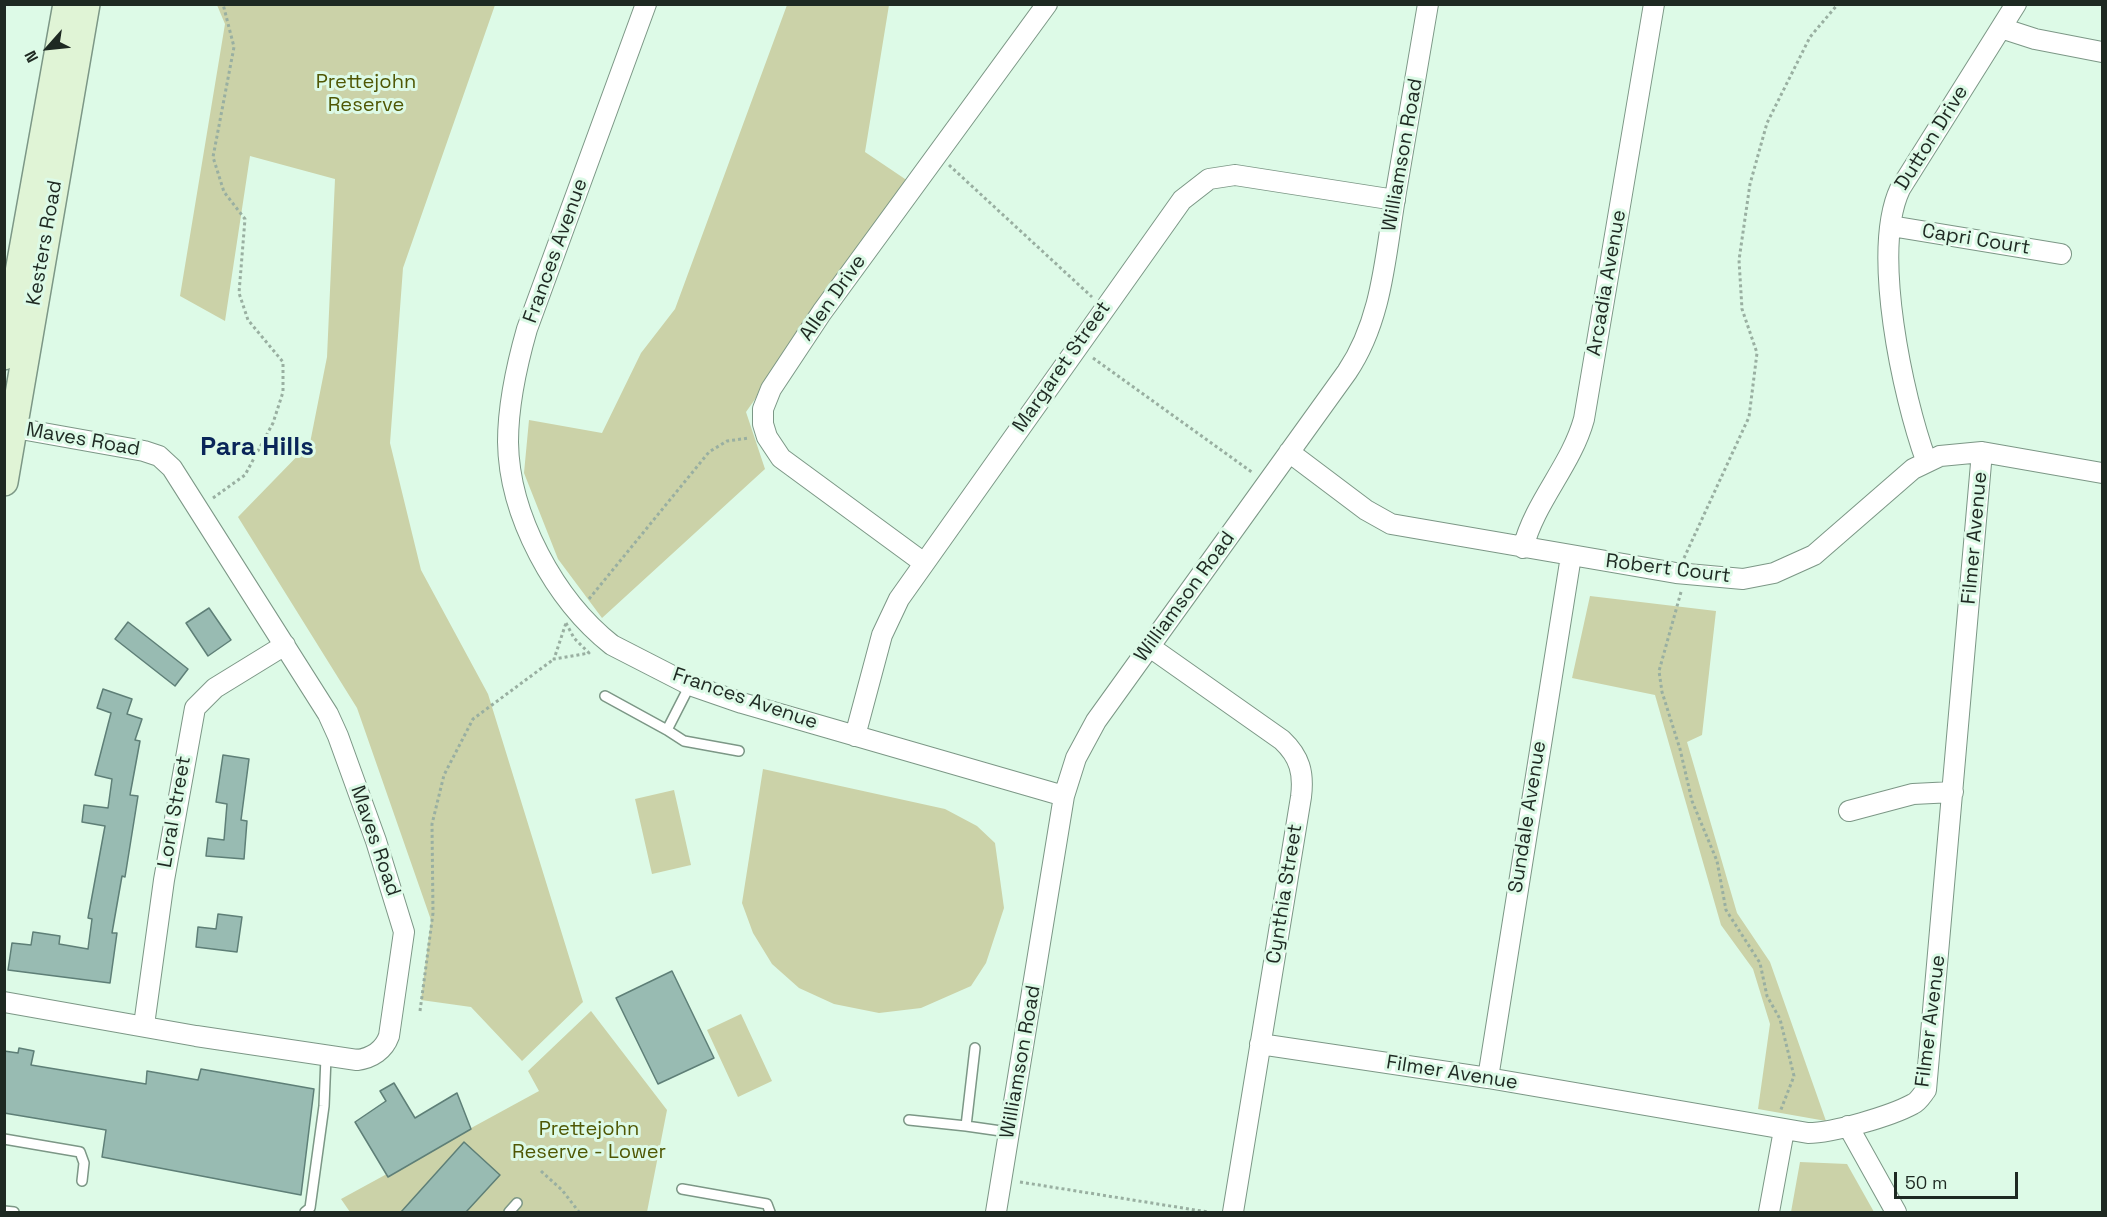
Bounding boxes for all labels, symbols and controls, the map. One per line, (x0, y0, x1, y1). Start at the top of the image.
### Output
north arrow (18, 18, 78, 78)
text: N (20, 47, 43, 66)
park label: Prettejohn Reserve (316, 71, 416, 118)
street label: Williamson Road (1378, 77, 1428, 233)
street label: Dutton Drive (1890, 81, 1974, 195)
street label: Frances Avenue (519, 176, 593, 326)
street label: Kesters Road (22, 179, 68, 307)
street label: Arcadia Avenue (1582, 208, 1632, 358)
street label: Capri Court (1920, 220, 2032, 260)
street label: Allen Drive (795, 250, 871, 346)
street label: Margaret Street (1008, 297, 1116, 437)
street label: Maves Road (24, 418, 142, 462)
district label: Para Hills (200, 432, 314, 464)
street label: Filmer Avenue (1957, 471, 1993, 605)
street label: Williamson Road (1130, 527, 1240, 667)
street label: Robert Court (1604, 549, 1732, 589)
street label: Frances Avenue (669, 663, 821, 735)
street label: Sundale Avenue (1504, 739, 1552, 895)
street label: Loral Street (153, 754, 197, 870)
street label: Maves Road (345, 783, 405, 899)
street label: Cynthia Street (1262, 822, 1308, 966)
street label: Filmer Avenue (1911, 954, 1951, 1088)
street label: Williamson Road (996, 984, 1046, 1140)
street label: Filmer Avenue (1384, 1051, 1520, 1095)
park label: Prettejohn Reserve - Lower (512, 1118, 666, 1165)
scale bar (1897, 1160, 2022, 1198)
text: 50 m (1905, 1171, 1947, 1194)

